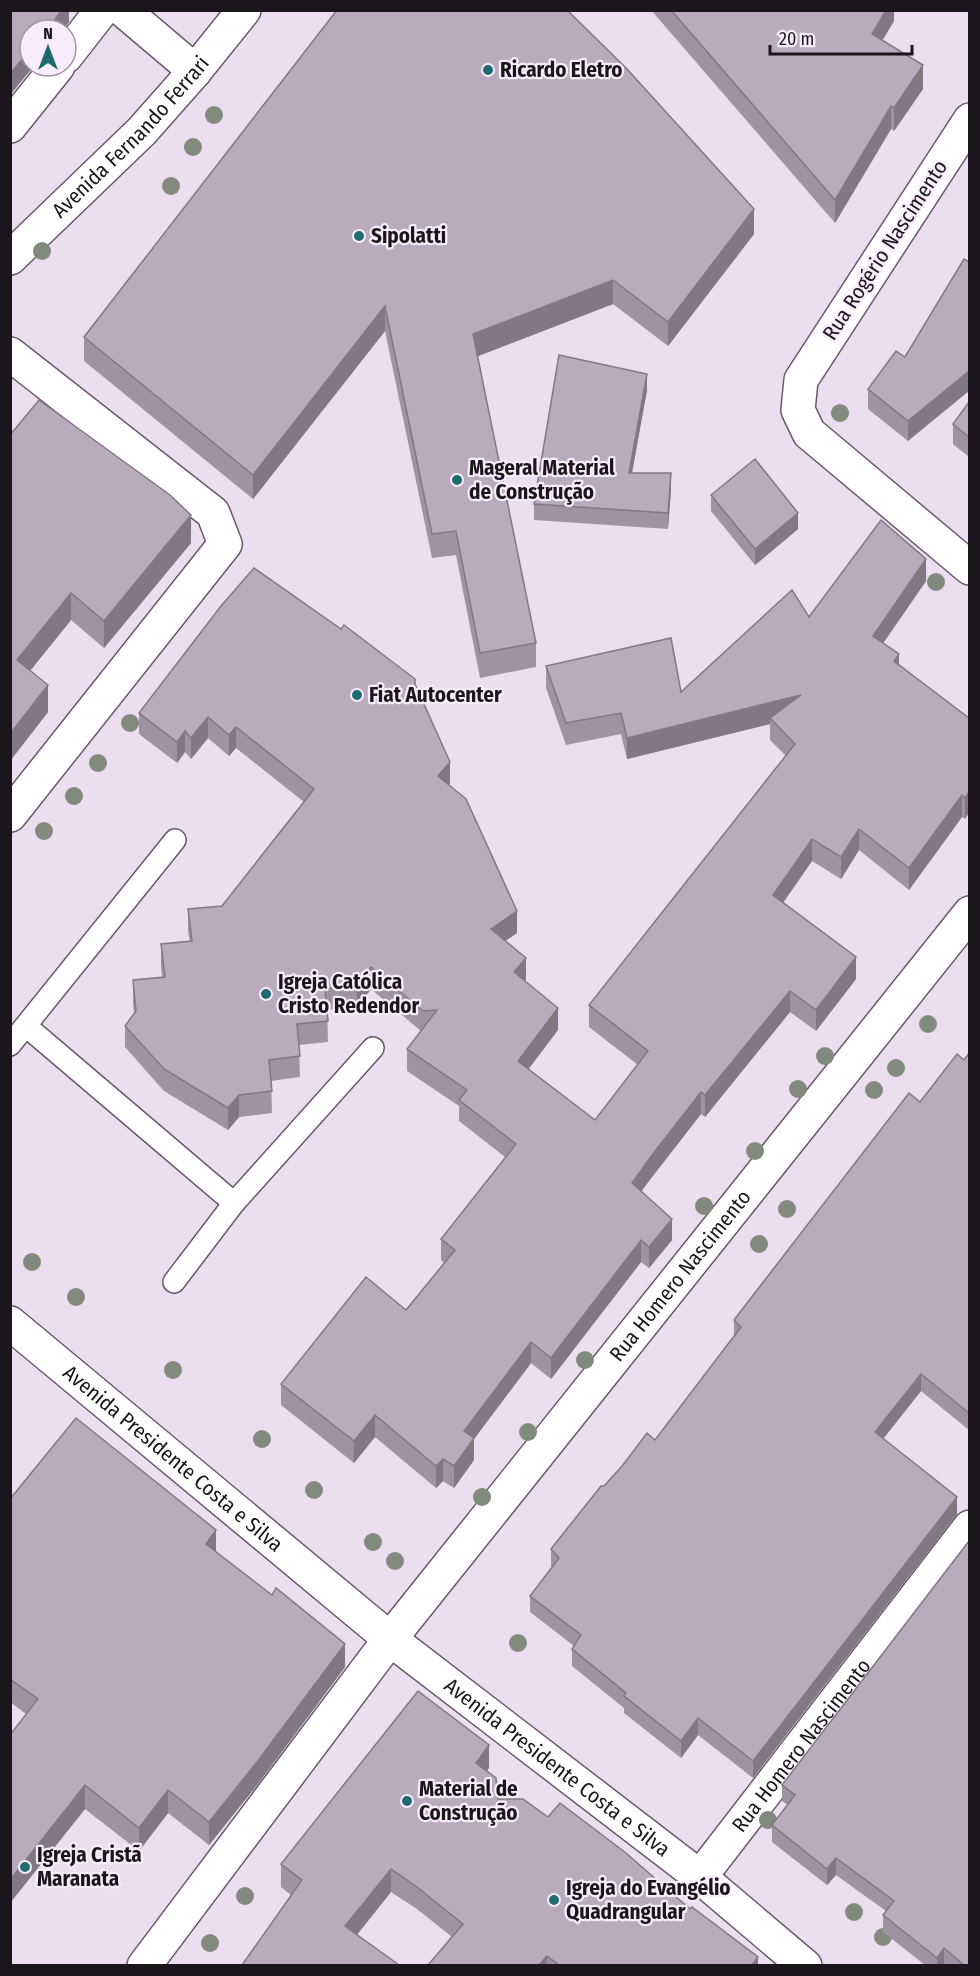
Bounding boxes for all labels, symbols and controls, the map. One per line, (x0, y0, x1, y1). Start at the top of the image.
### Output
north arrow (18, 18, 78, 78)
scale bar (770, 18, 912, 56)
text: N (43, 24, 53, 43)
text: 20 m (779, 28, 814, 50)
street label: Avenida Fernando Ferrari (47, 51, 215, 223)
place label: Ricardo Eletro (500, 57, 623, 83)
marker: Ricardo Eletro (481, 63, 495, 77)
street label: Rua Rogério Nascimento (817, 155, 953, 345)
place label: Sipolatti (371, 223, 446, 249)
marker: Sipolatti (352, 229, 366, 243)
place label: Mageral Material de Construção (469, 455, 615, 505)
marker: Mageral Material de Construção (450, 473, 464, 487)
place label: Fiat Autocenter (369, 682, 502, 708)
marker: Fiat Autocenter (350, 688, 364, 702)
place label: Igreja Católica Cristo Redendor (278, 969, 420, 1019)
marker: Igreja Católica Cristo Redendor (259, 987, 273, 1001)
street label: Rua Homero Nascimento (604, 1185, 757, 1367)
street label: Avenida Presidente Costa e Silva (58, 1360, 288, 1557)
street label: Rua Homero Nascimento (726, 1654, 876, 1837)
street label: Avenida Presidente Costa e Silva (439, 1672, 675, 1862)
place label: Material de Construção (419, 1776, 518, 1826)
marker: Material de Construção (400, 1794, 414, 1808)
place label: Igreja Cristã Maranata (37, 1842, 142, 1892)
marker: Igreja Cristã Maranata (18, 1860, 32, 1874)
place label: Igreja do Evangélio Quadrangular (566, 1875, 731, 1925)
marker: Igreja do Evangélio Quadrangular (547, 1893, 561, 1907)

